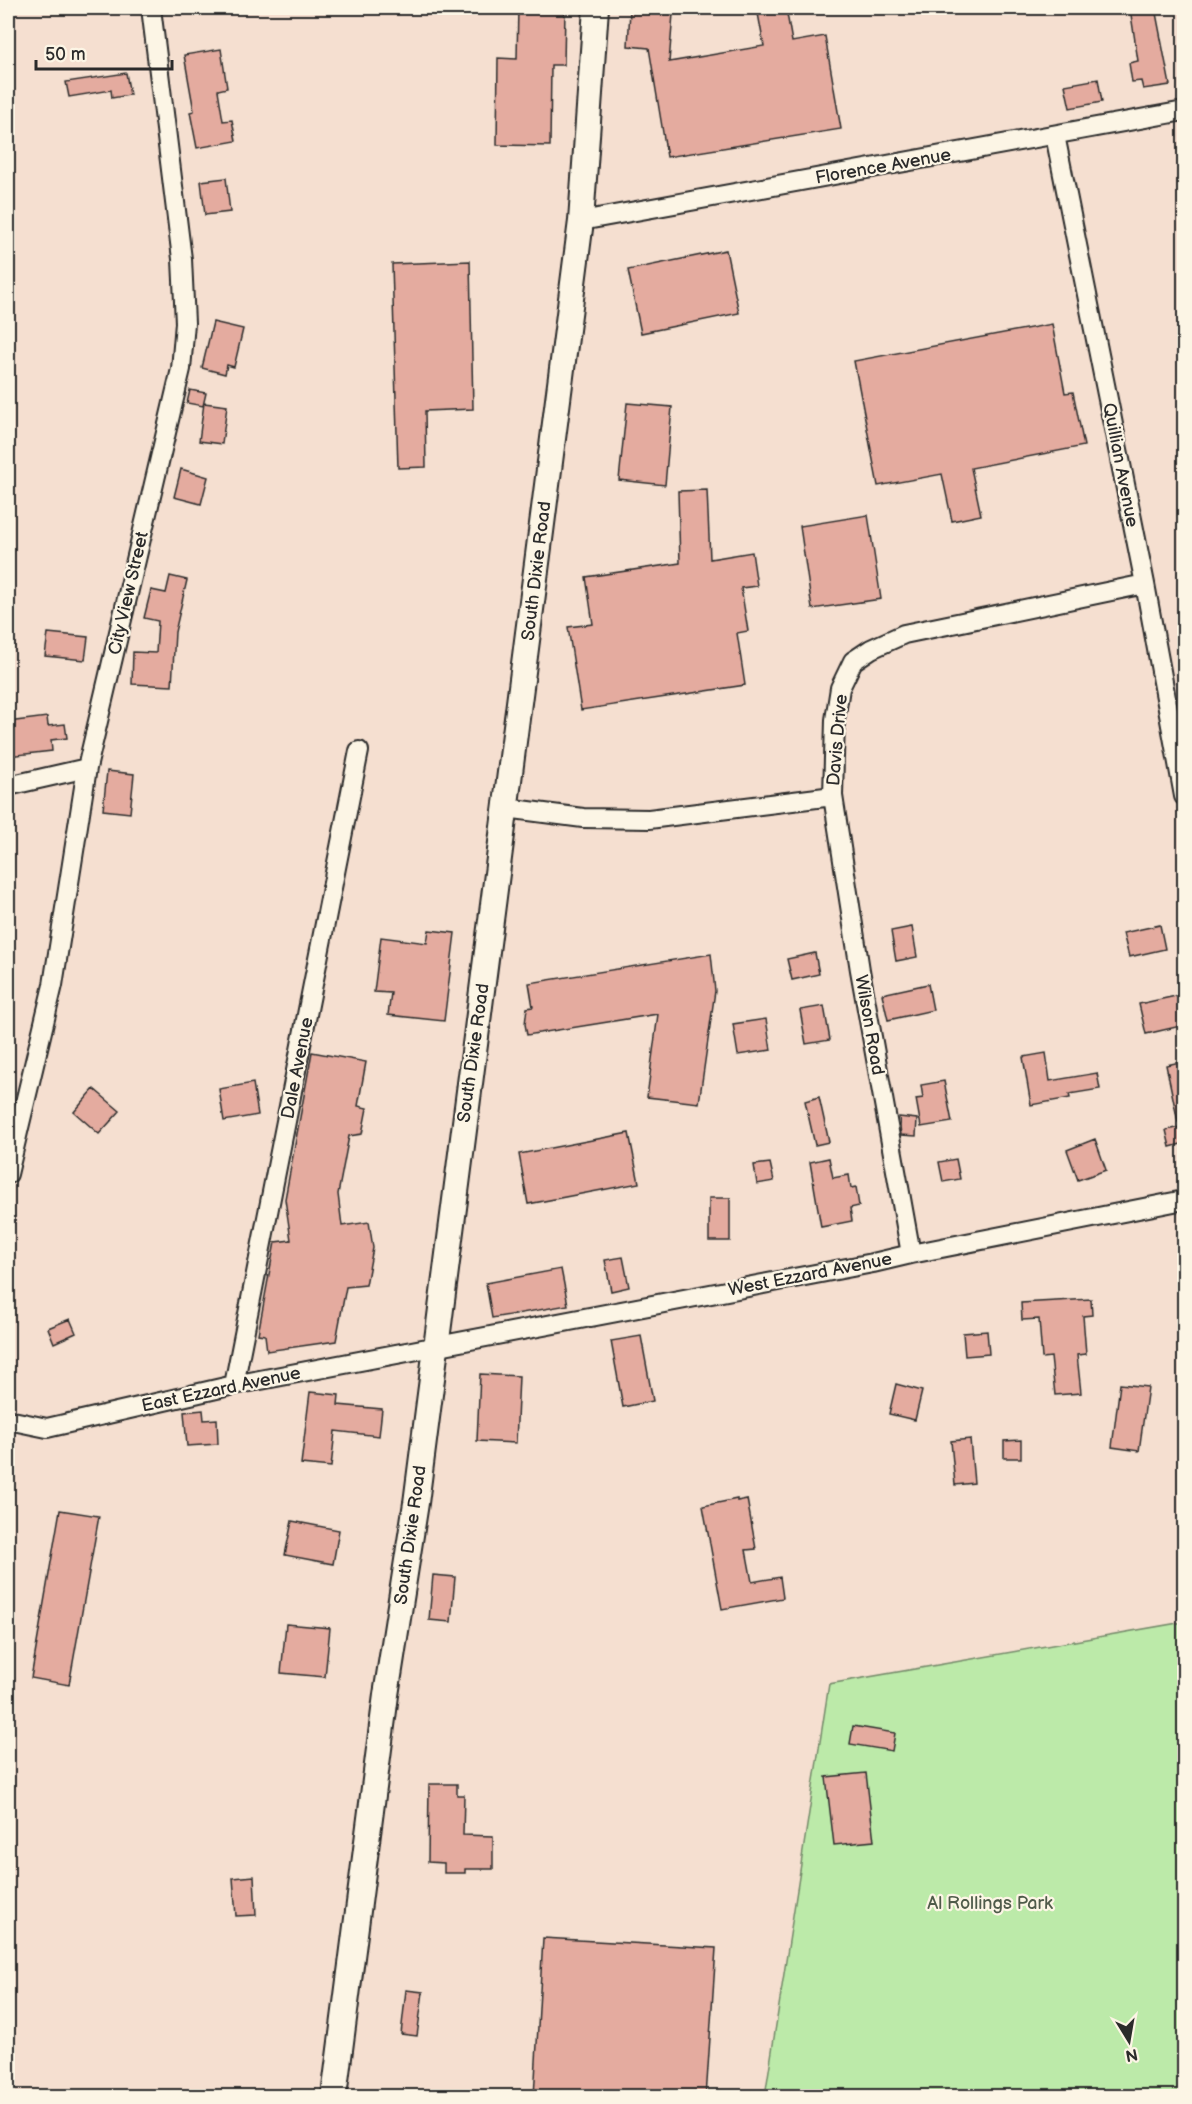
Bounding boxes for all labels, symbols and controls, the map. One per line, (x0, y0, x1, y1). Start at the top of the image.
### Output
scale bar (36, 33, 172, 71)
text: 50 m (45, 44, 86, 65)
street label: Florence Avenue (814, 144, 953, 189)
street label: Quillian Avenue (1098, 401, 1143, 529)
street label: South Dixie Road (518, 500, 555, 642)
street label: City View Street (104, 529, 153, 657)
street label: Davis Drive (823, 693, 852, 787)
street label: Wilson Road (850, 973, 889, 1077)
street label: South Dixie Road (453, 982, 494, 1124)
street label: Dale Avenue (277, 1015, 318, 1121)
street label: West Ezzard Avenue (727, 1248, 894, 1301)
street label: East Ezzard Avenue (140, 1362, 303, 1417)
street label: South Dixie Road (390, 1464, 431, 1606)
park label: Al Rollings Park (927, 1893, 1053, 1914)
north arrow (1099, 2011, 1159, 2071)
text: N (1124, 2044, 1139, 2065)

